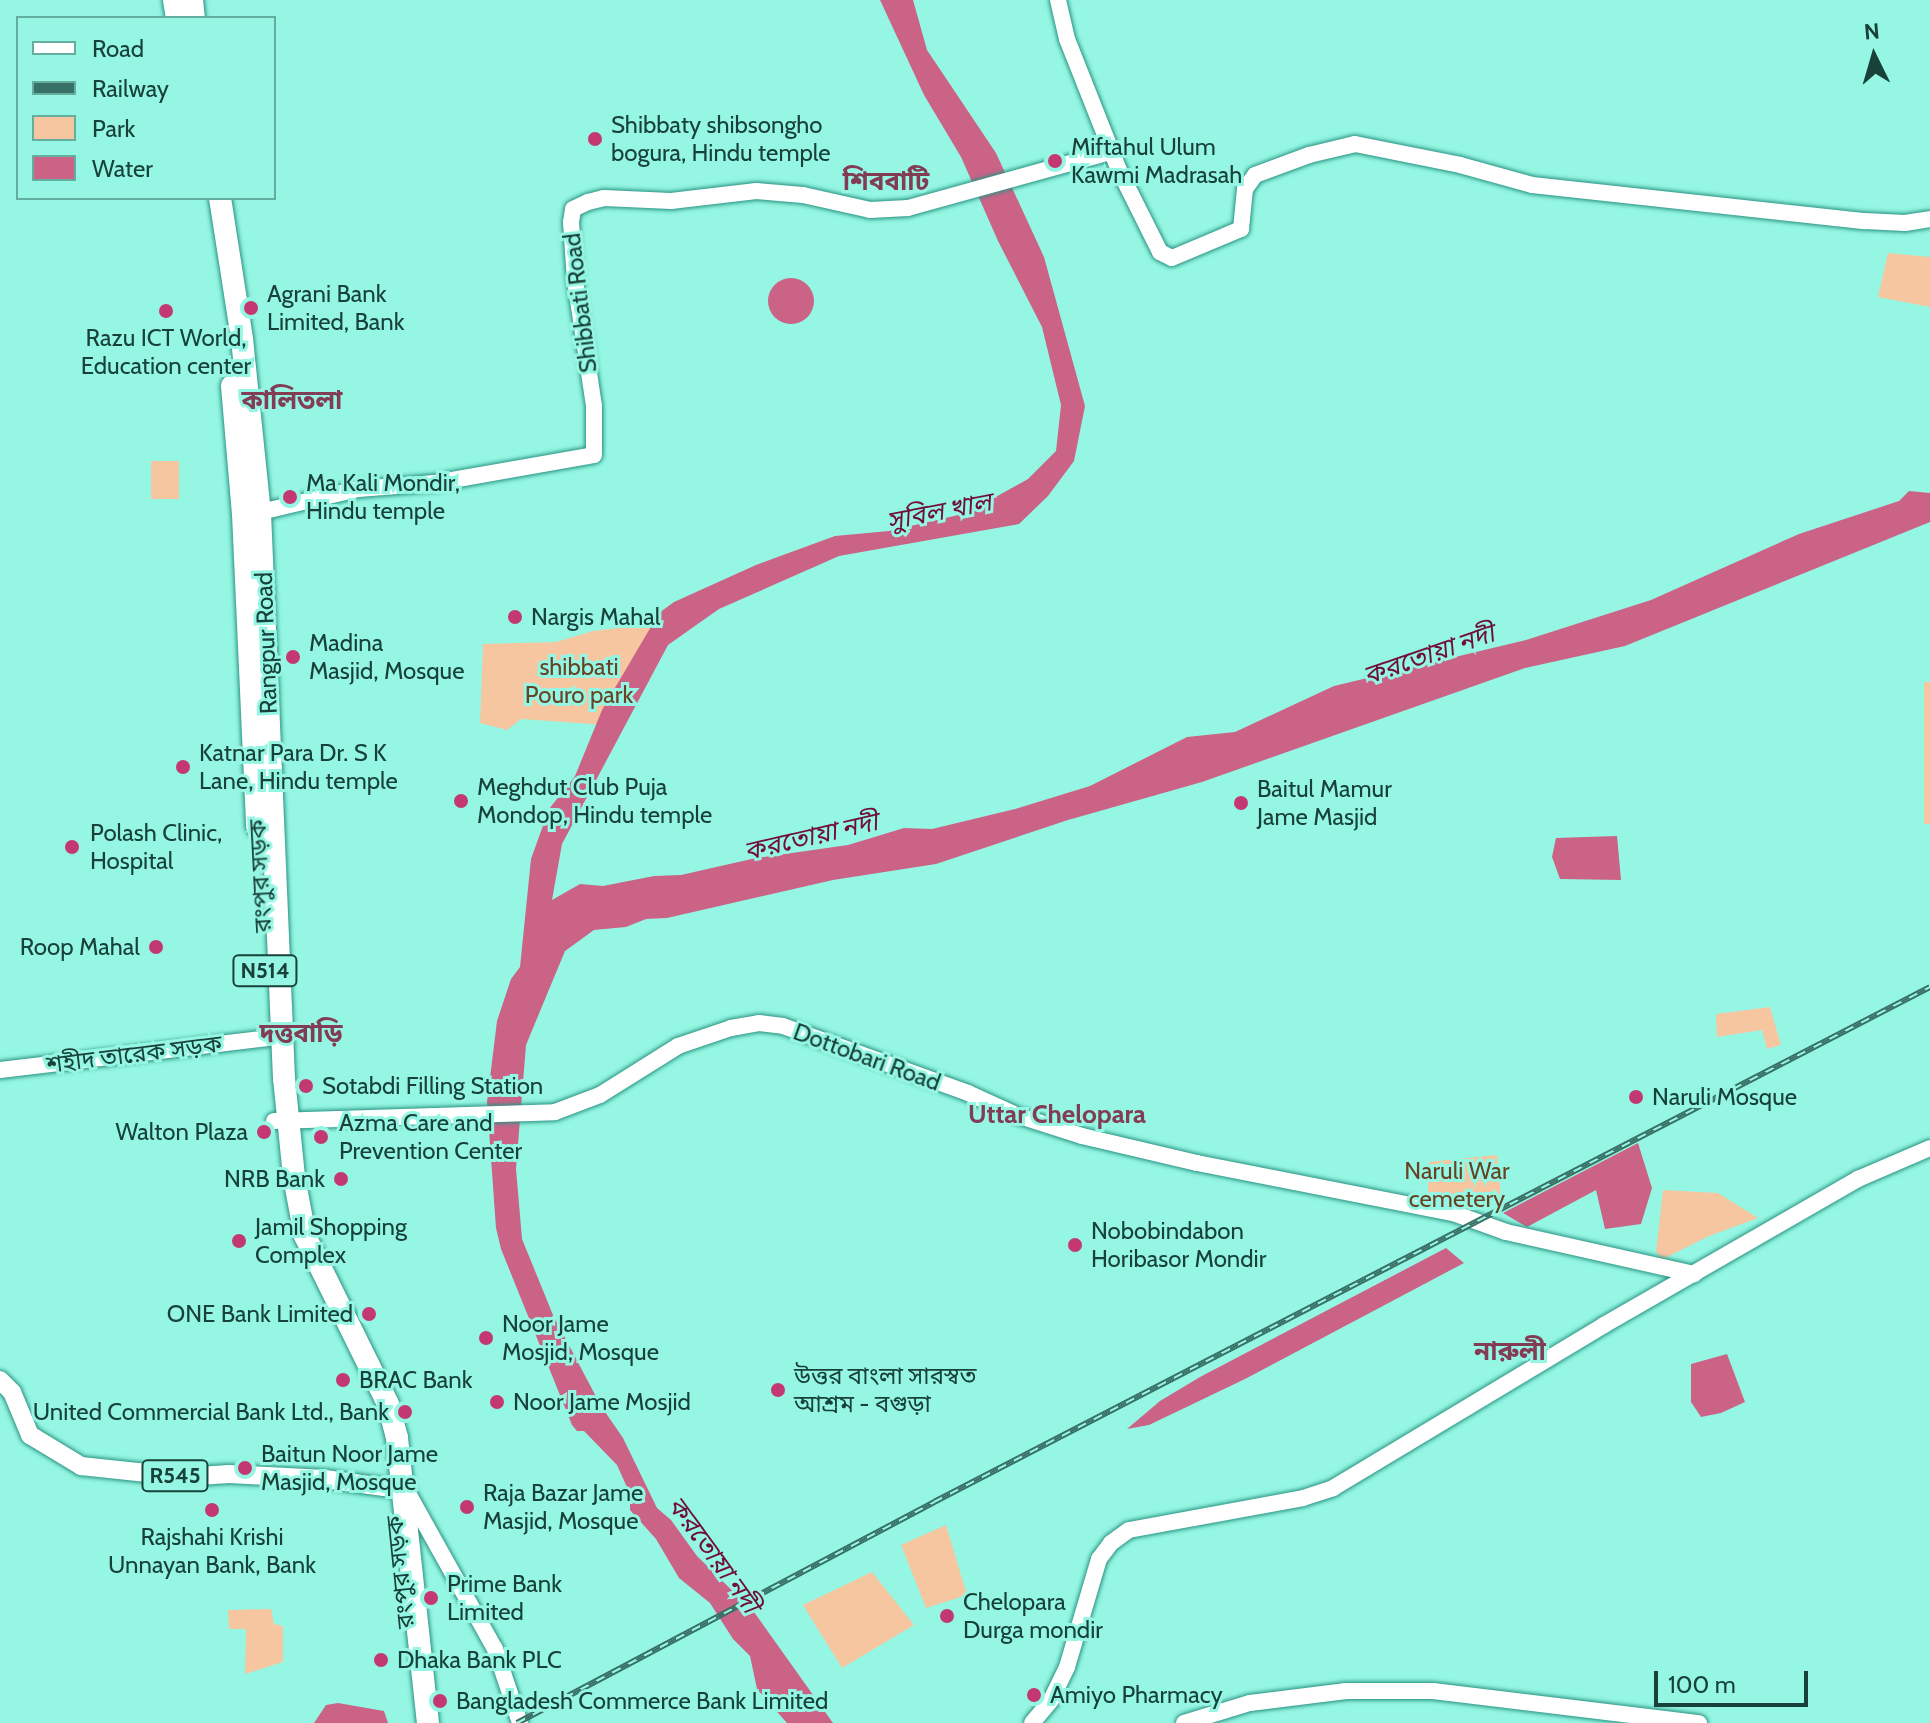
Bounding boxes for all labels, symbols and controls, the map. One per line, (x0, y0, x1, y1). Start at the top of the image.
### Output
legend (16, 16, 276, 200)
north arrow (1834, 16, 1914, 96)
text: N (1863, 17, 1881, 46)
text: Road (92, 34, 144, 63)
text: Railway (92, 74, 169, 103)
place label: Shibbaty shibsongho bogura, Hindu temple (611, 111, 831, 167)
text: Park (92, 114, 135, 143)
marker: Shibbaty shibsongho bogura, Hindu temple (586, 130, 604, 148)
place label: Miftahul Ulum Kawmi Madrasah (1071, 133, 1242, 189)
marker: Miftahul Ulum Kawmi Madrasah (1046, 152, 1064, 170)
text: Water (92, 154, 153, 183)
district label: শিববাটি (843, 166, 929, 198)
street label: Shibbati Road (557, 232, 603, 374)
place label: Agrani Bank Limited, Bank (267, 280, 404, 336)
marker: Agrani Bank Limited, Bank (242, 299, 260, 317)
marker: Razu ICT World, Education center (157, 302, 175, 320)
place label: Razu ICT World, Education center (81, 324, 251, 380)
district label: কালিতলা (242, 385, 342, 417)
place label: Ma Kali Mondir, Hindu temple (306, 469, 460, 525)
water label: সুবিল খাল (884, 487, 994, 537)
marker: Ma Kali Mondir, Hindu temple (281, 488, 299, 506)
street label: Rangpur Road (249, 571, 283, 715)
place label: Nargis Mahal (531, 603, 661, 631)
marker: Nargis Mahal (506, 608, 524, 626)
water label: করতোয়া নদী (1359, 618, 1499, 692)
place label: Madina Masjid, Mosque (309, 629, 464, 685)
marker: Madina Masjid, Mosque (284, 648, 302, 666)
park label: shibbati Pouro park (525, 653, 633, 709)
place label: Katnar Para Dr. S K Lane, Hindu temple (199, 739, 398, 795)
marker: Katnar Para Dr. S K Lane, Hindu temple (174, 758, 192, 776)
place label: Meghdut Club Puja Mondop, Hindu temple (477, 773, 712, 829)
place label: Baitul Mamur Jame Masjid (1257, 775, 1392, 831)
marker: Meghdut Club Puja Mondop, Hindu temple (452, 792, 470, 810)
marker: Baitul Mamur Jame Masjid (1232, 794, 1250, 812)
water label: করতোয়া নদী (741, 806, 881, 868)
place label: Polash Clinic, Hospital (90, 819, 222, 875)
street label: রংপুর সড়ক (243, 819, 277, 933)
marker: Polash Clinic, Hospital (61, 836, 83, 858)
place label: Roop Mahal (20, 933, 140, 961)
marker: Roop Mahal (147, 938, 165, 956)
road number: N514 (231, 953, 299, 989)
street label: Dottobari Road (789, 1017, 945, 1097)
district label: দত্তবাড়ি (260, 1018, 342, 1050)
street label: শহীদ তারেক সড়ক (45, 1029, 223, 1079)
place label: Sotabdi Filling Station (322, 1072, 543, 1100)
marker: Sotabdi Filling Station (297, 1077, 315, 1095)
place label: Naruli Mosque (1652, 1083, 1797, 1111)
marker: Naruli Mosque (1627, 1088, 1645, 1106)
district label: Uttar Chelopara (968, 1099, 1146, 1131)
place label: Azma Care and Prevention Center (339, 1109, 522, 1165)
place label: Walton Plaza (116, 1118, 248, 1146)
marker: Walton Plaza (255, 1123, 273, 1141)
marker: Azma Care and Prevention Center (310, 1126, 332, 1148)
park label: Naruli War cemetery (1404, 1157, 1510, 1213)
place label: NRB Bank (224, 1165, 325, 1193)
marker: NRB Bank (332, 1170, 350, 1188)
place label: Jamil Shopping Complex (255, 1213, 407, 1269)
place label: Nobobindabon Horibasor Mondir (1091, 1217, 1266, 1273)
marker: Jamil Shopping Complex (230, 1232, 248, 1250)
marker: Nobobindabon Horibasor Mondir (1066, 1236, 1084, 1254)
place label: ONE Bank Limited (167, 1300, 353, 1328)
marker: ONE Bank Limited (360, 1305, 378, 1323)
place label: Noor Jame Mosjid, Mosque (502, 1310, 659, 1366)
marker: Noor Jame Mosjid, Mosque (477, 1329, 495, 1347)
district label: নারুলী (1474, 1336, 1546, 1368)
place label: উত্তর বাংলা সারস্বত আশ্রম - বগুড়া (794, 1362, 976, 1418)
place label: BRAC Bank (359, 1366, 473, 1394)
marker: BRAC Bank (334, 1371, 352, 1389)
marker: উত্তর বাংলা সারস্বত আশ্রম - বগুড়া (769, 1381, 787, 1399)
place label: Noor Jame Mosjid (513, 1388, 691, 1416)
marker: Noor Jame Mosjid (488, 1393, 506, 1411)
place label: United Commercial Bank Ltd., Bank (33, 1398, 389, 1426)
marker: United Commercial Bank Ltd., Bank (396, 1403, 414, 1421)
place label: Baitun Noor Jame Masjid, Mosque (261, 1440, 438, 1496)
road number: R545 (141, 1458, 209, 1494)
marker: Baitun Noor Jame Masjid, Mosque (236, 1459, 254, 1477)
place label: Raja Bazar Jame Masjid, Mosque (483, 1479, 643, 1535)
water label: করতোয়া নদী (660, 1491, 766, 1619)
marker: Raja Bazar Jame Masjid, Mosque (458, 1498, 476, 1516)
marker: Rajshahi Krishi Unnayan Bank, Bank (203, 1501, 221, 1519)
street label: রংপুর সড়ক (380, 1514, 420, 1630)
place label: Rajshahi Krishi Unnayan Bank, Bank (108, 1523, 316, 1579)
place label: Prime Bank Limited (447, 1570, 562, 1626)
place label: Chelopara Durga mondir (963, 1588, 1103, 1644)
marker: Prime Bank Limited (422, 1589, 440, 1607)
marker: Chelopara Durga mondir (938, 1607, 956, 1625)
place label: Dhaka Bank PLC (397, 1646, 562, 1674)
marker: Dhaka Bank PLC (372, 1651, 390, 1669)
scale bar (1658, 1655, 1812, 1705)
text: 100 m (1668, 1670, 1736, 1699)
place label: Amiyo Pharmacy (1050, 1681, 1223, 1709)
marker: Amiyo Pharmacy (1025, 1686, 1043, 1704)
place label: Bangladesh Commerce Bank Limited (456, 1687, 828, 1715)
marker: Bangladesh Commerce Bank Limited (431, 1692, 449, 1710)

